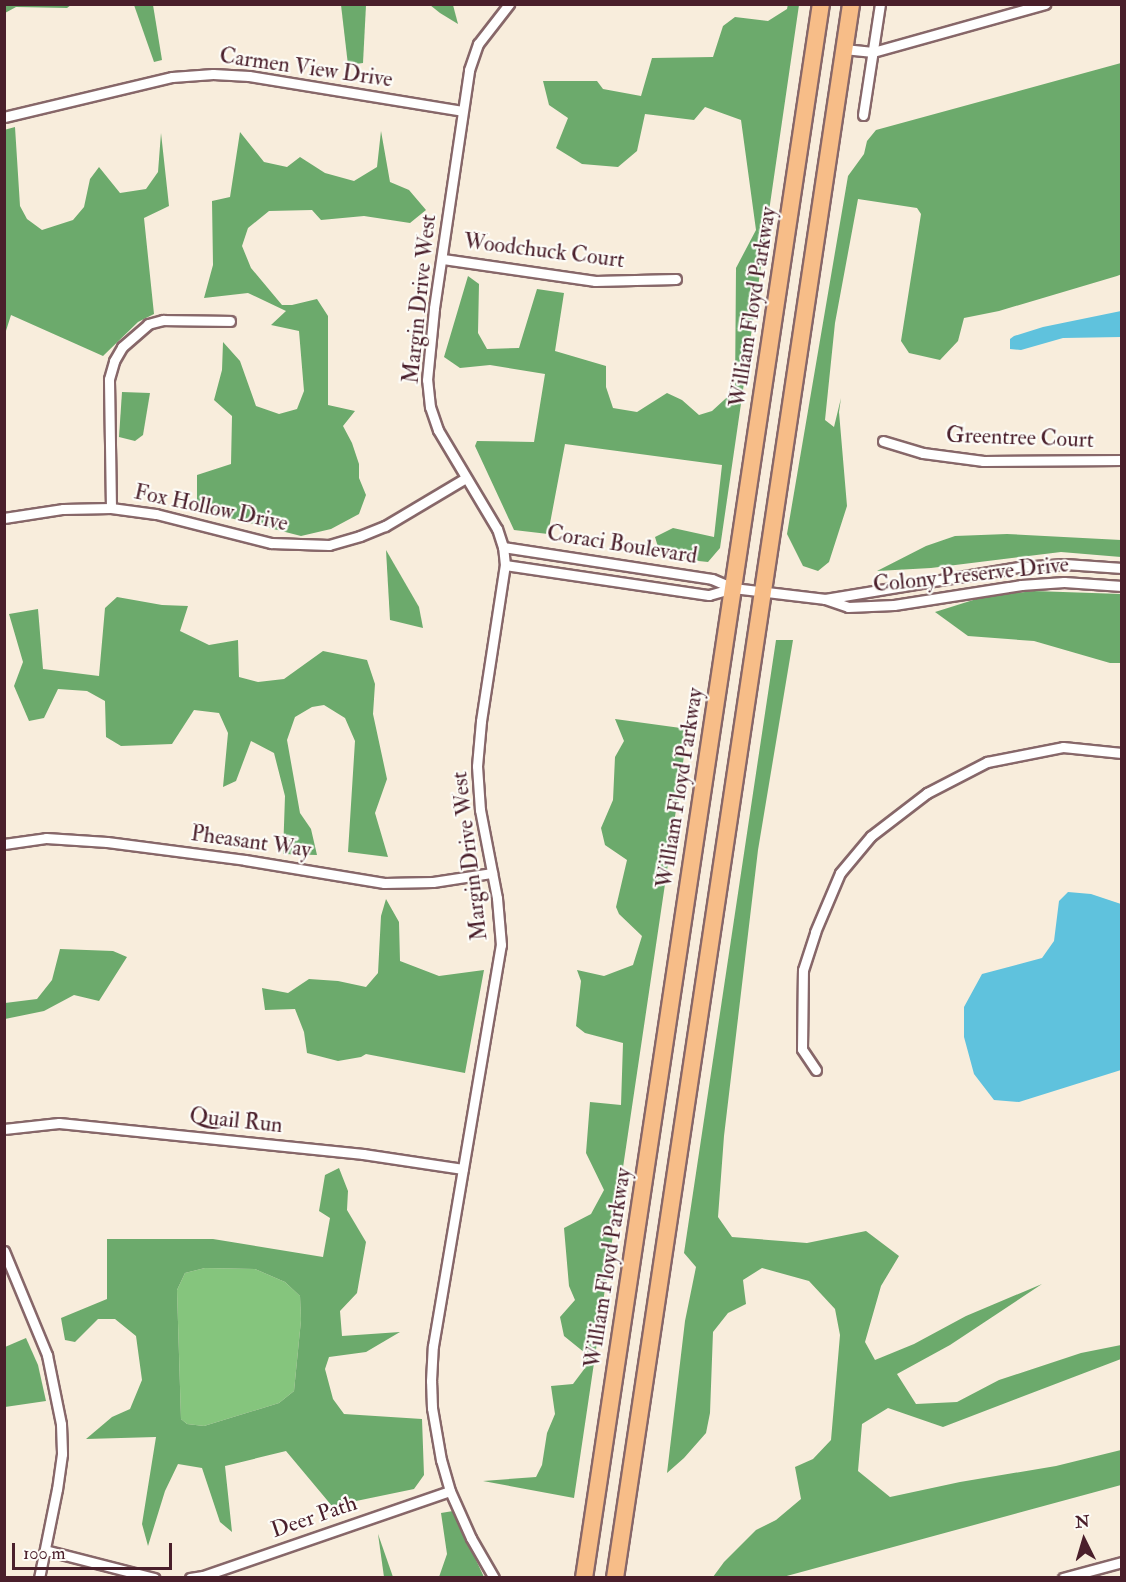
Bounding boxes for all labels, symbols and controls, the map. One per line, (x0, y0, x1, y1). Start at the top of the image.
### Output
street label: Carmen View Drive (218, 43, 394, 93)
street label: William Floyd Parkway (724, 205, 782, 409)
street label: Margin Drive West (398, 213, 442, 385)
street label: Woodchuck Court (462, 228, 626, 274)
street label: Greentree Court (946, 422, 1094, 454)
street label: Fox Hollow Drive (132, 479, 290, 537)
street label: Coraci Boulevard (545, 520, 699, 570)
street label: Colony Preserve Drive (872, 552, 1070, 598)
street label: William Floyd Parkway (651, 686, 709, 890)
street label: Margin Drive West (447, 770, 493, 942)
street label: Pheasant Way (189, 820, 313, 864)
street label: Quail Run (188, 1103, 284, 1139)
street label: William Floyd Parkway (579, 1166, 637, 1370)
street label: Deer Path (268, 1490, 360, 1544)
north arrow (1054, 1510, 1114, 1570)
text: N (1074, 1511, 1090, 1533)
scale bar (15, 1531, 176, 1569)
text: 100 m (23, 1542, 66, 1565)

